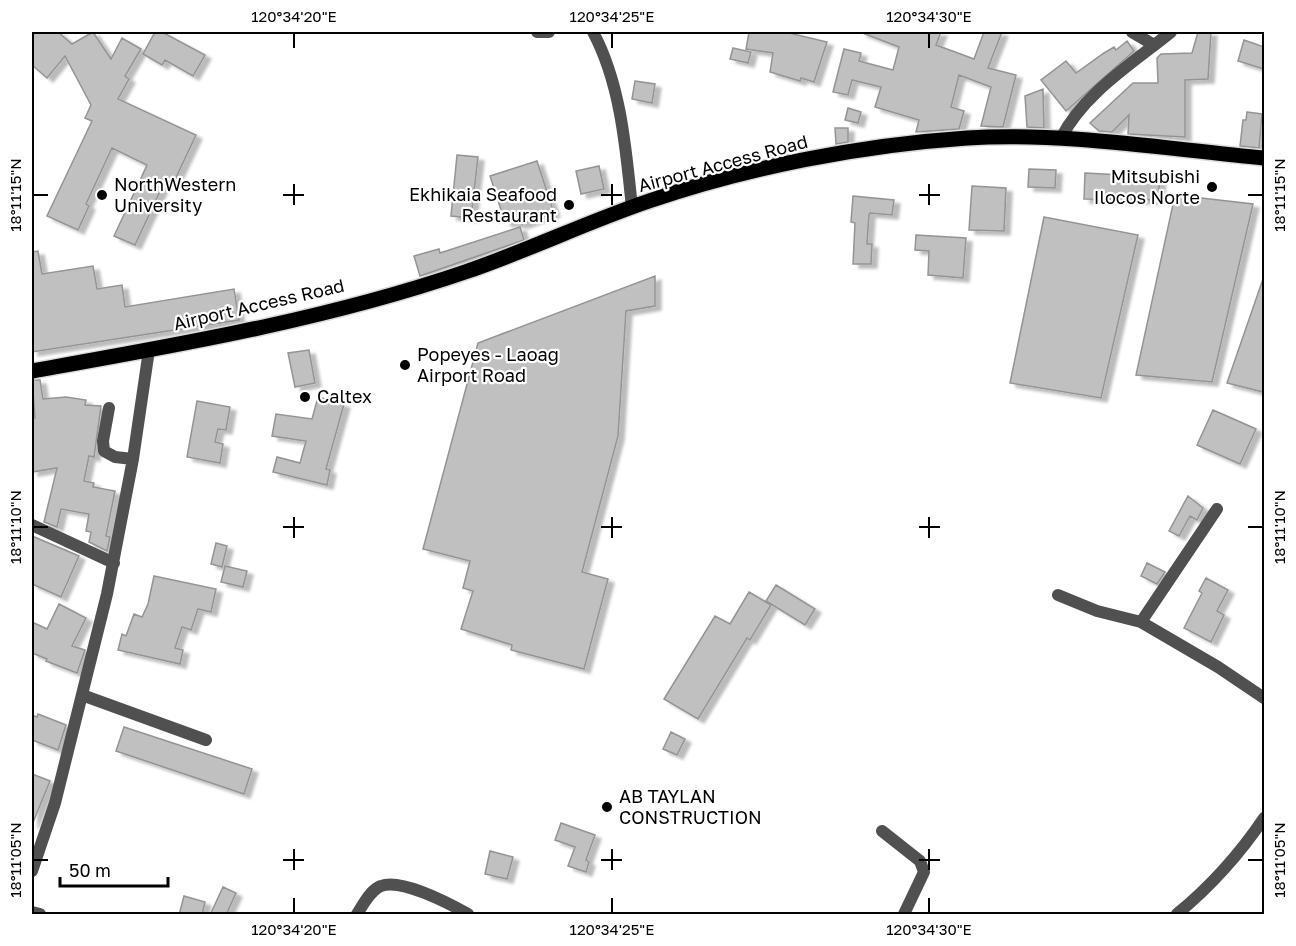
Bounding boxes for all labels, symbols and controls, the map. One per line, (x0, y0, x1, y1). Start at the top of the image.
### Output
text: 120°34'20"E (251, 7, 337, 25)
text: 120°34'25"E (570, 7, 654, 25)
text: 120°34'30"E (886, 7, 972, 25)
street label: Airport Access Road (636, 130, 810, 196)
text: 18°11'15"N (6, 158, 24, 232)
text: 18°11'15"N (1270, 158, 1288, 232)
place label: Mitsubishi Ilocos Norte (1094, 165, 1200, 208)
place label: NorthWestern University (114, 173, 236, 216)
marker: Mitsubishi Ilocos Norte (1205, 180, 1219, 194)
place label: Ekhikaia Seafood Restaurant (409, 183, 557, 226)
marker: NorthWestern University (95, 188, 109, 202)
marker: Ekhikaia Seafood Restaurant (562, 198, 576, 212)
street label: Airport Access Road (171, 274, 346, 334)
place label: Popeyes - Laoag Airport Road (417, 343, 559, 386)
marker: Popeyes - Laoag Airport Road (398, 358, 412, 372)
place label: Caltex (317, 385, 372, 407)
marker: Caltex (298, 390, 312, 404)
text: 18°11'10"N (6, 490, 24, 564)
text: 18°11'10"N (1270, 490, 1288, 564)
place label: AB TAYLAN CONSTRUCTION (619, 785, 762, 828)
marker: AB TAYLAN CONSTRUCTION (600, 800, 614, 814)
text: 18°11'05"N (6, 822, 24, 898)
text: 18°11'05"N (1270, 822, 1288, 898)
scale bar (60, 850, 168, 888)
text: 50 m (69, 859, 111, 881)
text: 120°34'20"E (251, 920, 337, 938)
text: 120°34'25"E (570, 920, 654, 938)
text: 120°34'30"E (886, 920, 972, 938)

